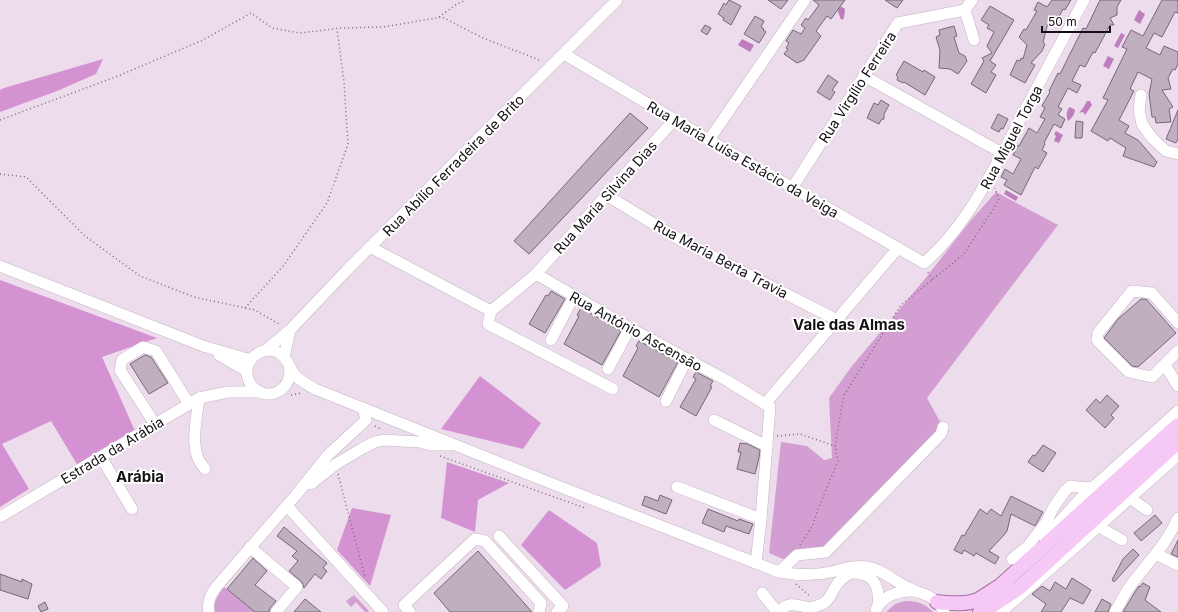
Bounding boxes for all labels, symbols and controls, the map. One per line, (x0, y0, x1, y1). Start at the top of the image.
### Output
scale bar (1042, 8, 1110, 34)
text: 50 m (1048, 14, 1077, 29)
street label: Rua Virgílio Ferreira (815, 28, 899, 146)
street label: Rua Miguel Torga (976, 82, 1046, 192)
street label: Rua Abílio Ferradeira de Brito (379, 91, 527, 239)
street label: Rua Maria Luísa Estácio da Veiga (644, 97, 842, 221)
street label: Rua Maria Silvina Dias (550, 137, 660, 257)
street label: Rua Maria Berta Travia (651, 216, 791, 302)
street label: Rua António Ascensão (567, 287, 705, 375)
district label: Vale das Almas (793, 315, 905, 334)
street label: Estrada da Arábia (58, 413, 166, 487)
district label: Arábia (116, 467, 164, 485)

